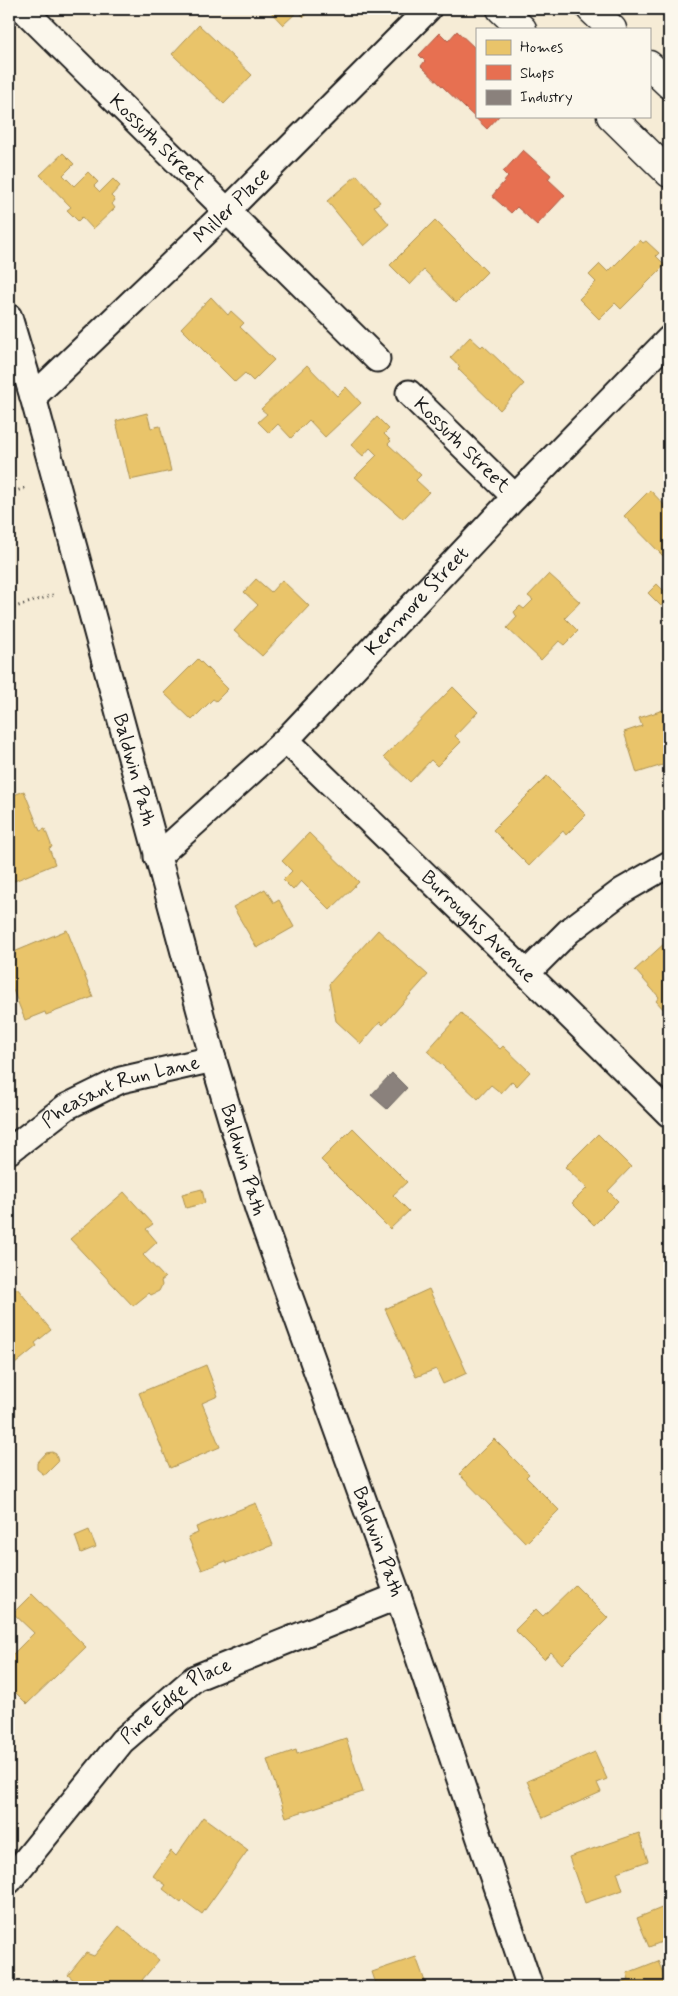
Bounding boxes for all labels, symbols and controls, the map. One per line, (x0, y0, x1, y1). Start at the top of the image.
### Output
legend (476, 28, 650, 118)
text: Homes (520, 38, 563, 58)
text: Shops (520, 64, 555, 84)
street label: Kossuth Street (103, 88, 212, 196)
text: Industry (520, 88, 573, 108)
street label: Miller Place (188, 162, 276, 250)
street label: Kossuth Street (407, 391, 516, 499)
street label: Kenmore Street (359, 541, 475, 662)
street label: Baldwin Path (106, 711, 163, 829)
street label: Burroughs Avenue (415, 864, 542, 989)
street label: Pheasant Run Lane (36, 1049, 202, 1135)
street label: Baldwin Path (214, 1101, 273, 1219)
street label: Baldwin Path (346, 1483, 411, 1601)
street label: Pine Edge Place (114, 1651, 236, 1750)

